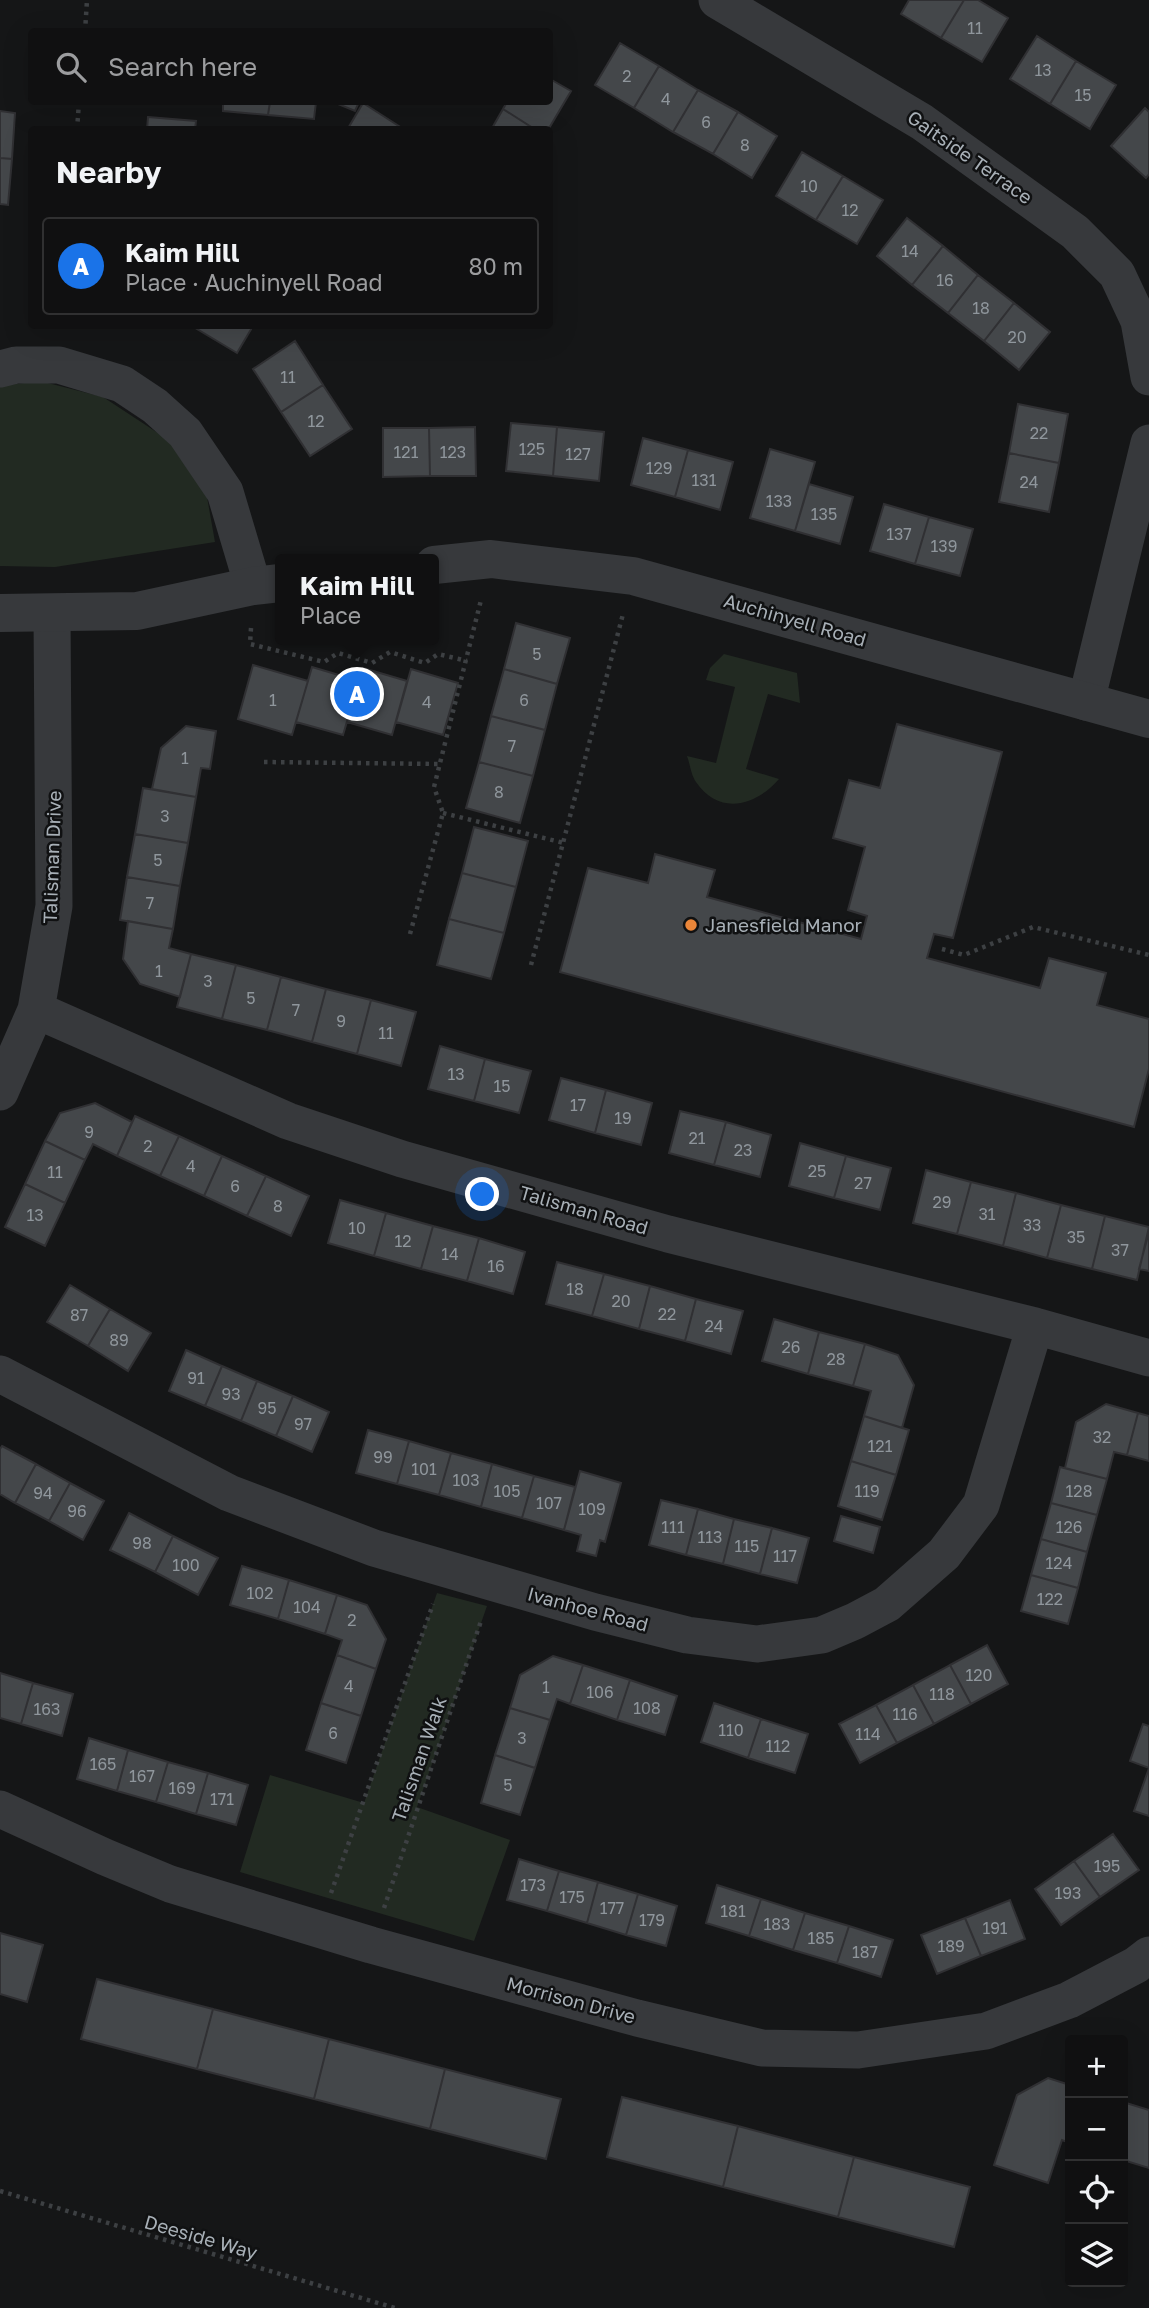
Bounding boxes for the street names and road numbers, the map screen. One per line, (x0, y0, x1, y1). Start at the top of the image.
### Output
street label: Gaitside Terrace (903, 105, 1037, 208)
street label: Auchinyell Road (721, 588, 869, 651)
street label: Talisman Drive (38, 790, 65, 924)
street label: Talisman Road (517, 1180, 651, 1239)
street label: Ivanhoe Road (525, 1581, 651, 1636)
street label: Talisman Walk (386, 1693, 451, 1825)
street label: Morrison Drive (504, 1971, 638, 2028)
street label: Deeside Way (142, 2209, 261, 2264)

